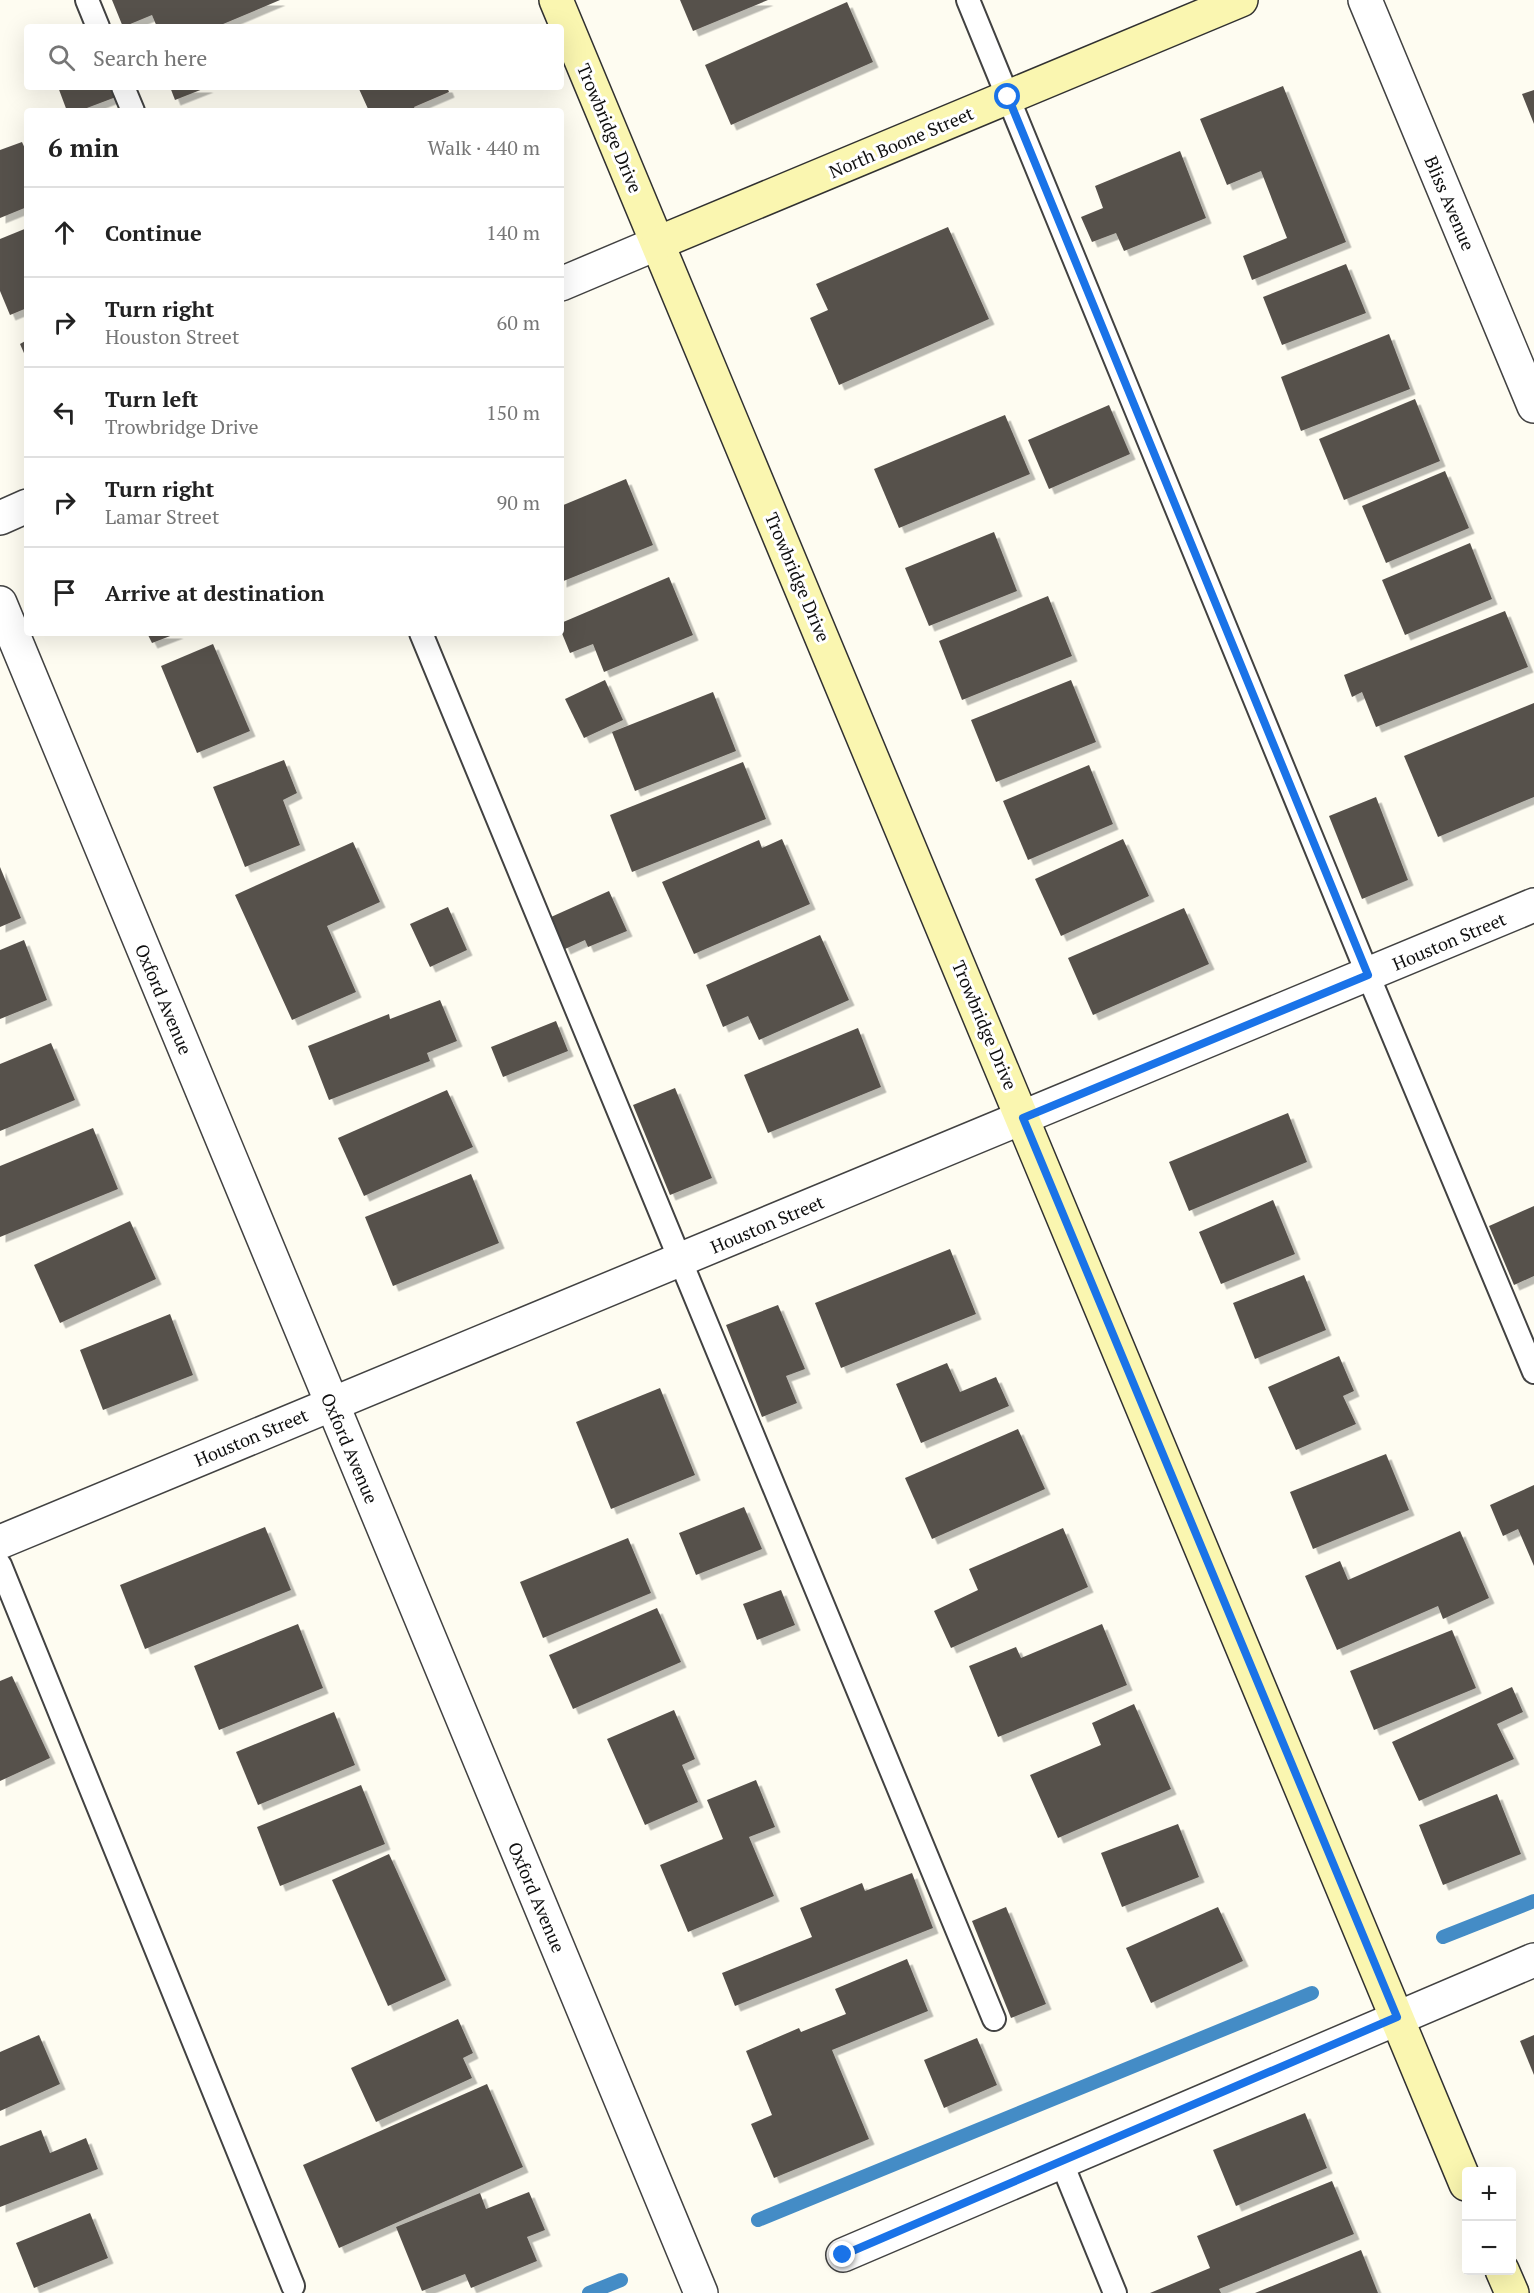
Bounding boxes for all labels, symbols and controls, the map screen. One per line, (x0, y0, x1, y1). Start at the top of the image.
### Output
search box (24, 24, 564, 90)
icon: search (45, 41, 78, 74)
text: Search here (93, 43, 207, 72)
street label: Trowbridge Drive (572, 60, 648, 196)
route start (994, 83, 1020, 109)
street label: North Boone Street (825, 101, 977, 183)
text: 6 min (48, 130, 119, 164)
text: Walk · 440 m (428, 134, 540, 161)
street label: Bliss Avenue (1419, 152, 1481, 254)
icon: ahead (48, 216, 81, 249)
text: Continue (105, 218, 202, 247)
text: 140 m (486, 219, 540, 246)
text: Turn right (105, 294, 214, 323)
icon: right (48, 306, 81, 339)
text: 60 m (497, 309, 540, 336)
text: Houston Street (105, 323, 239, 350)
text: Turn left (105, 384, 198, 413)
icon: left (48, 396, 81, 429)
text: 150 m (486, 399, 540, 426)
text: Trowbridge Drive (105, 413, 259, 440)
text: Turn right (105, 474, 214, 503)
icon: right (48, 486, 81, 519)
text: 90 m (497, 489, 540, 516)
text: Lamar Street (105, 503, 219, 530)
street label: Trowbridge Drive (760, 509, 836, 645)
icon: arrive (48, 576, 81, 609)
text: Arrive at destination (105, 578, 324, 607)
street label: Houston Street (1389, 906, 1510, 976)
street label: Oxford Avenue (130, 940, 198, 1058)
street label: Trowbridge Drive (947, 957, 1023, 1093)
street label: Houston Street (707, 1189, 828, 1259)
street label: Oxford Avenue (316, 1389, 384, 1507)
street label: Houston Street (191, 1402, 312, 1472)
street label: Oxford Avenue (503, 1838, 571, 1956)
map controls (1462, 2167, 1516, 2275)
button: + (1462, 2167, 1516, 2221)
button: − (1462, 2221, 1516, 2275)
route end (829, 2241, 855, 2267)

